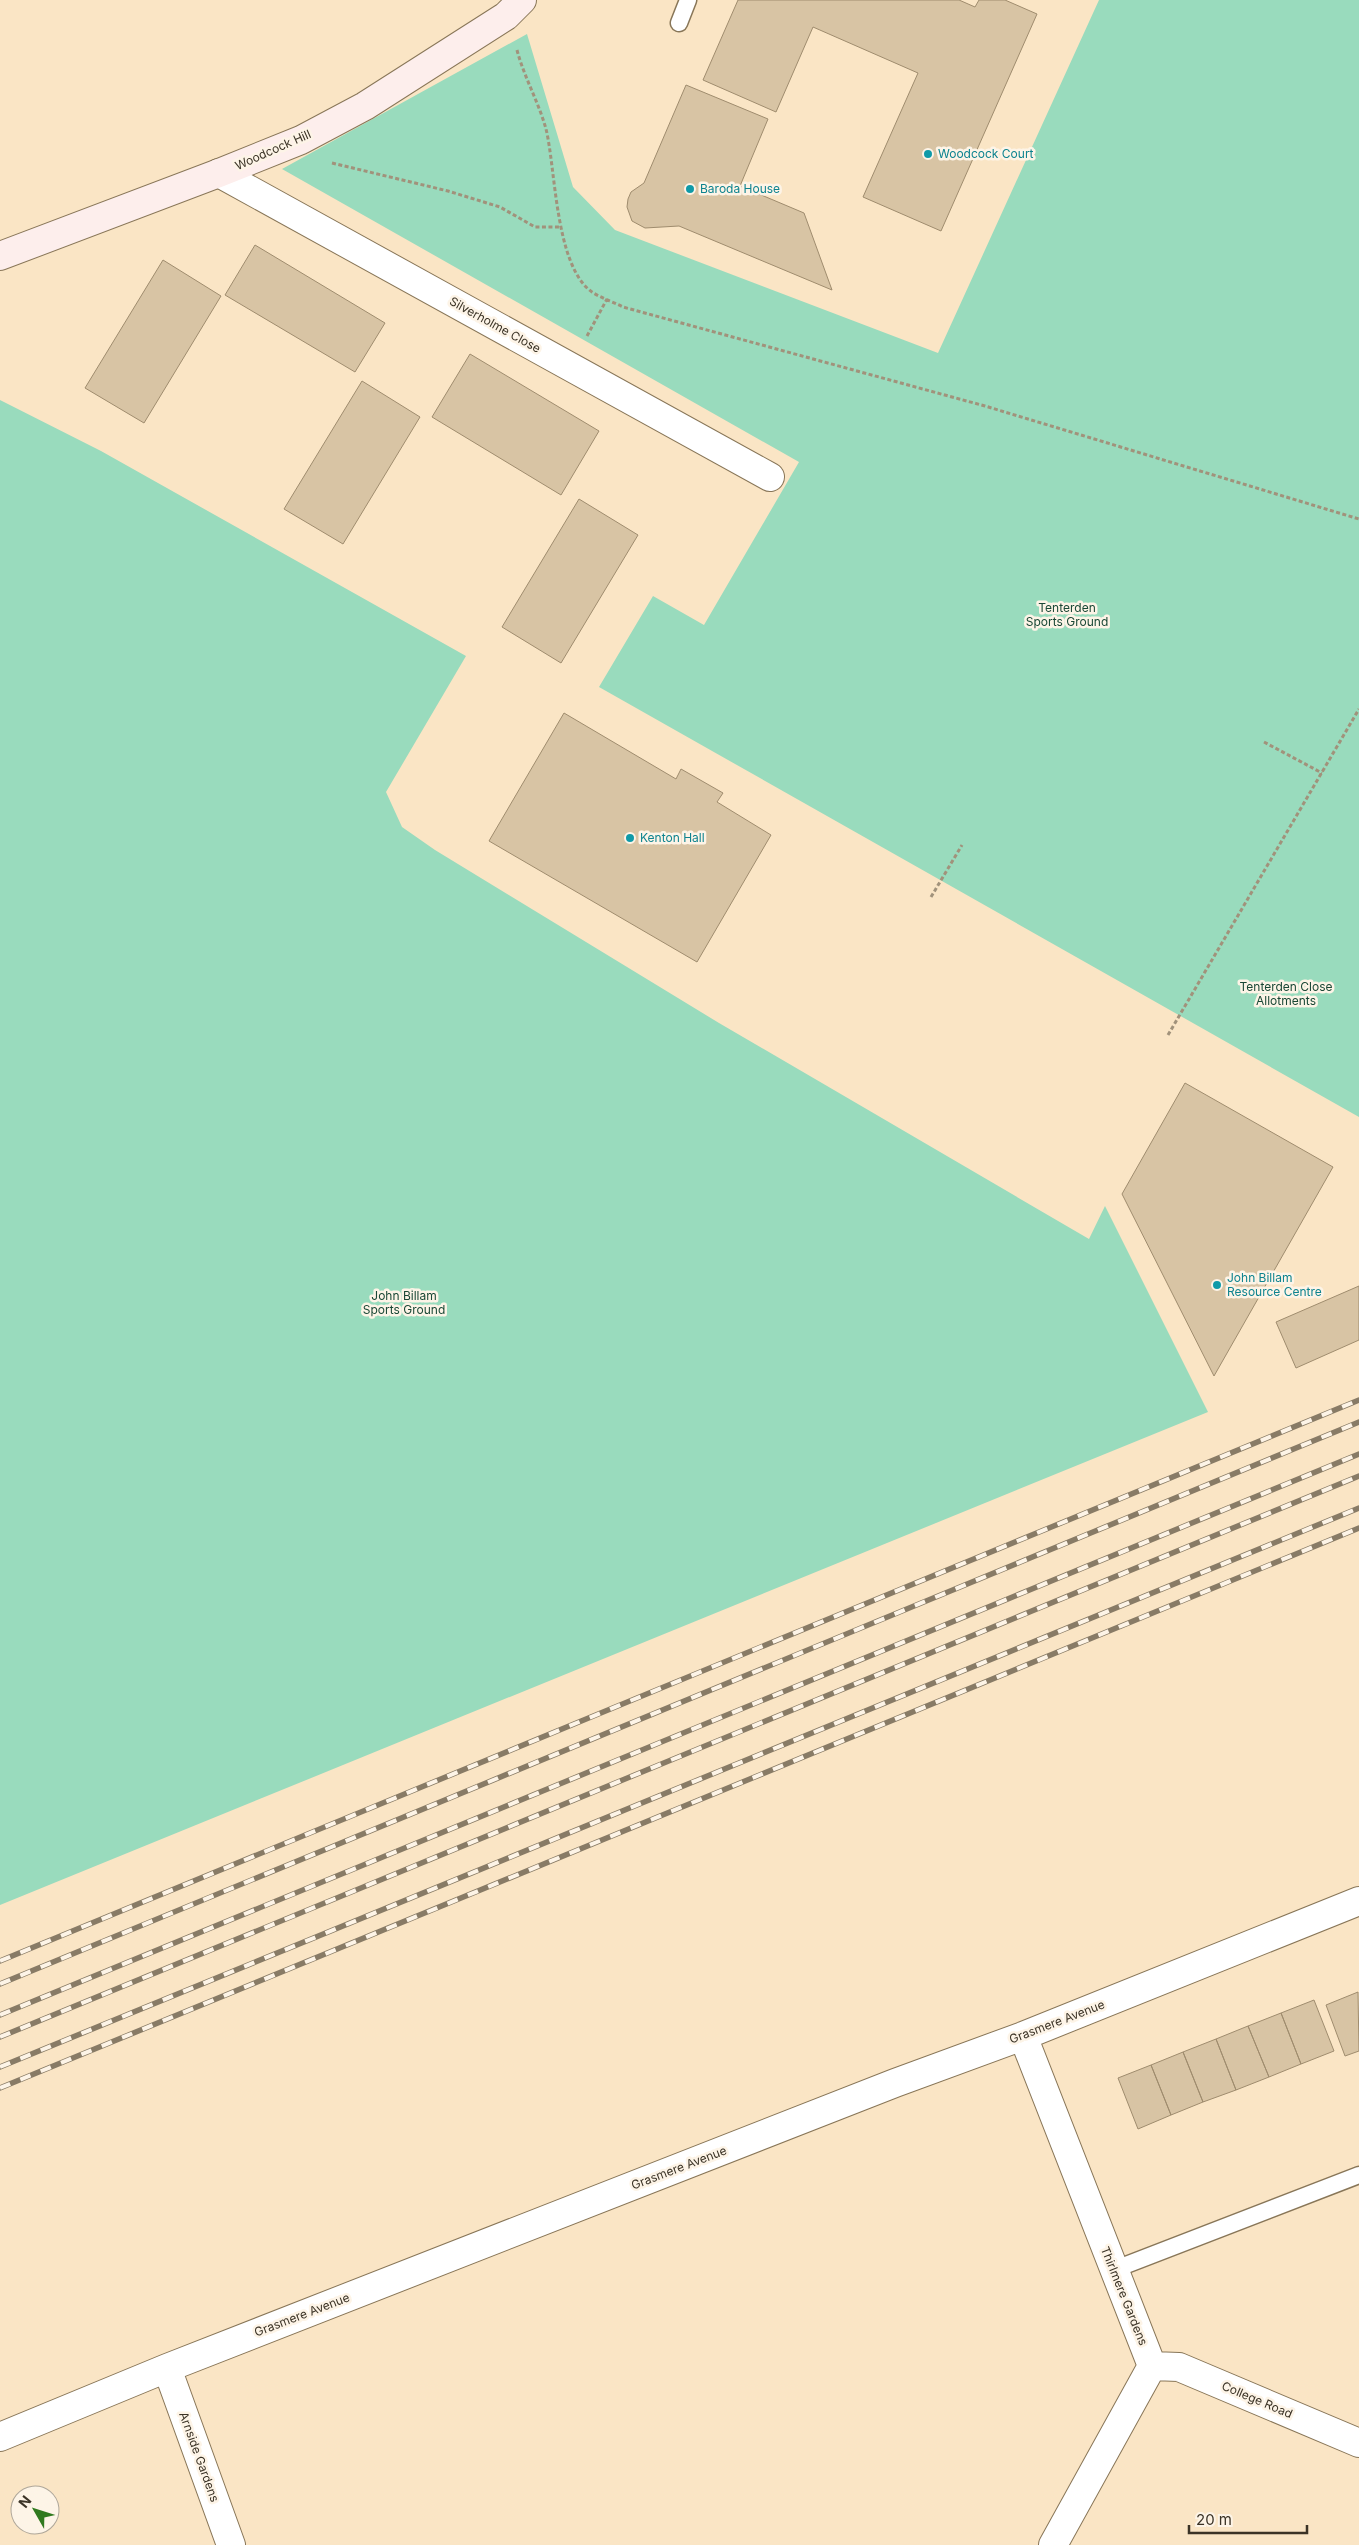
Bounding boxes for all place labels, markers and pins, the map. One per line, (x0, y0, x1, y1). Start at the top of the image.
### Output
place label: Woodcock Court (938, 146, 1034, 161)
marker: Woodcock Court (922, 148, 934, 160)
place label: Baroda House (700, 181, 780, 196)
marker: Baroda House (684, 183, 696, 195)
place label: Kenton Hall (640, 830, 705, 845)
marker: Kenton Hall (624, 832, 636, 844)
place label: John Billam Resource Centre (1227, 1270, 1322, 1299)
marker: John Billam Resource Centre (1211, 1279, 1223, 1291)

